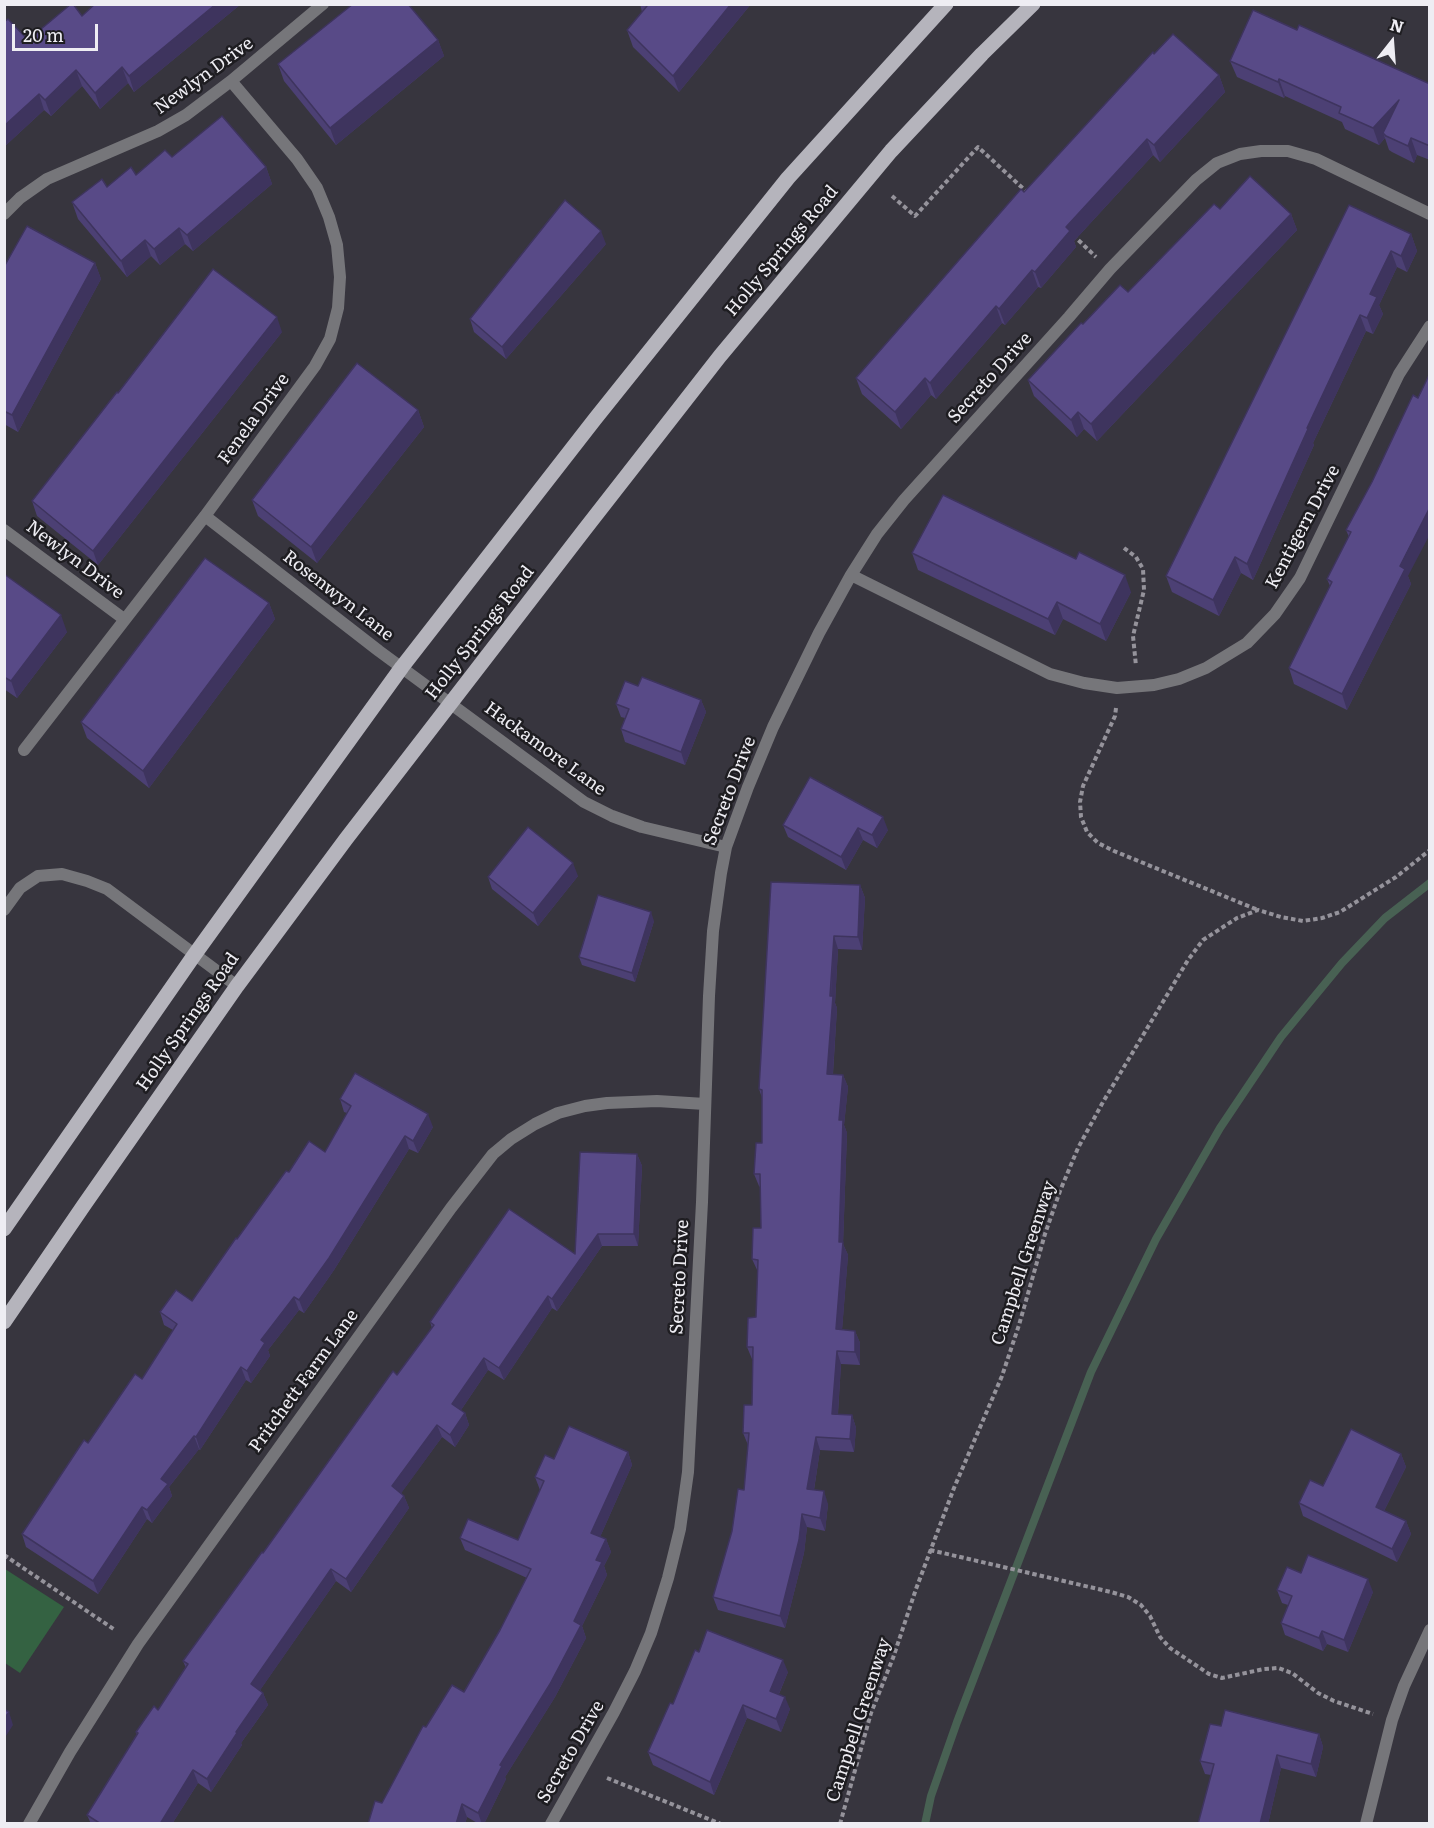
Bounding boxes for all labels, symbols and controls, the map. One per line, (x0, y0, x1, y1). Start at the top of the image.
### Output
text: N (1387, 11, 1407, 38)
scale bar (15, 12, 100, 50)
north arrow (1362, 12, 1422, 72)
text: 20 m (23, 21, 64, 48)
street label: Newlyn Drive (150, 33, 258, 119)
street label: Holly Springs Road (721, 181, 843, 321)
street label: Secreto Drive (943, 328, 1037, 428)
street label: Fenela Drive (214, 369, 294, 469)
street label: Kentigern Drive (1261, 461, 1345, 593)
street label: Newlyn Drive (22, 516, 128, 604)
street label: Rosenwyn Lane (278, 546, 398, 646)
street label: Holly Springs Road (421, 562, 539, 704)
street label: Hackamore Lane (480, 698, 610, 800)
street label: Secreto Drive (699, 733, 761, 849)
street label: Holly Springs Road (132, 949, 244, 1095)
street label: Campbell Greenway (987, 1178, 1061, 1348)
street label: Secreto Drive (666, 1219, 694, 1335)
street label: Pritchett Farm Lane (245, 1305, 363, 1457)
street label: Campbell Greenway (822, 1635, 896, 1805)
street label: Secreto Drive (533, 1697, 609, 1807)

